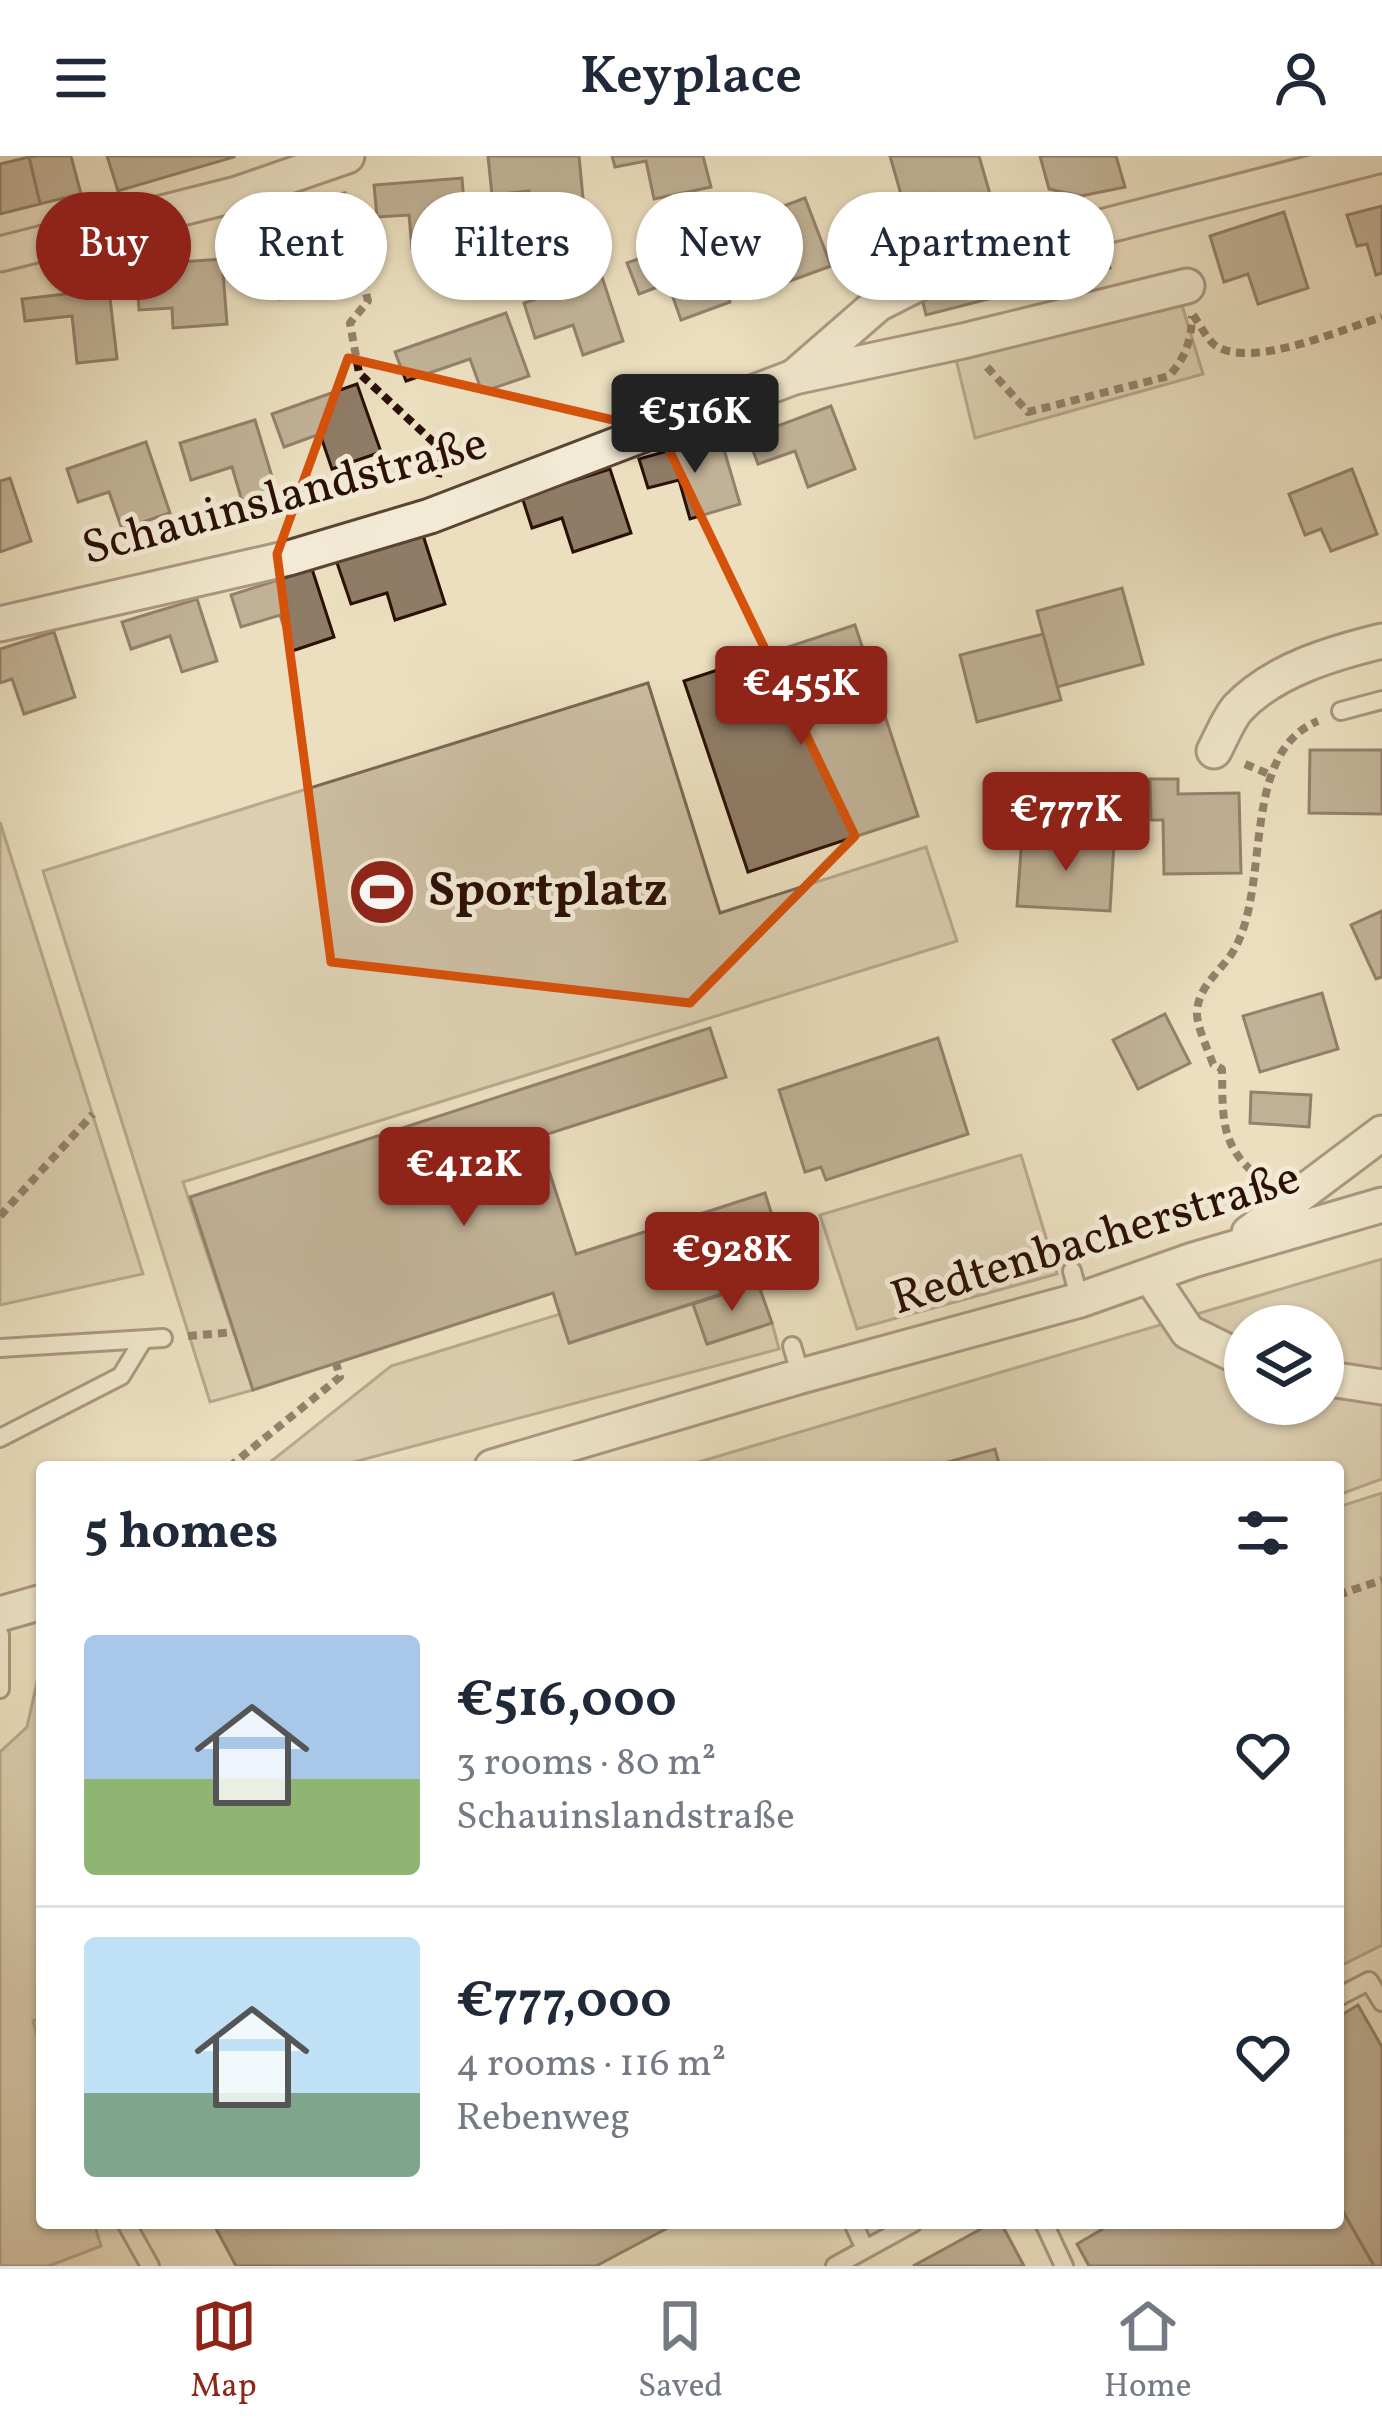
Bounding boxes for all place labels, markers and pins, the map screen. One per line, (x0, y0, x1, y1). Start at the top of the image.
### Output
pin: €516K (611, 374, 779, 476)
pin: €455K (717, 646, 885, 748)
pin: €777K (982, 772, 1150, 874)
sports icon: Sportplatz (347, 857, 417, 927)
place label: Sportplatz (428, 859, 668, 926)
pin: €412K (380, 1127, 548, 1229)
pin: €928K (648, 1212, 816, 1314)

